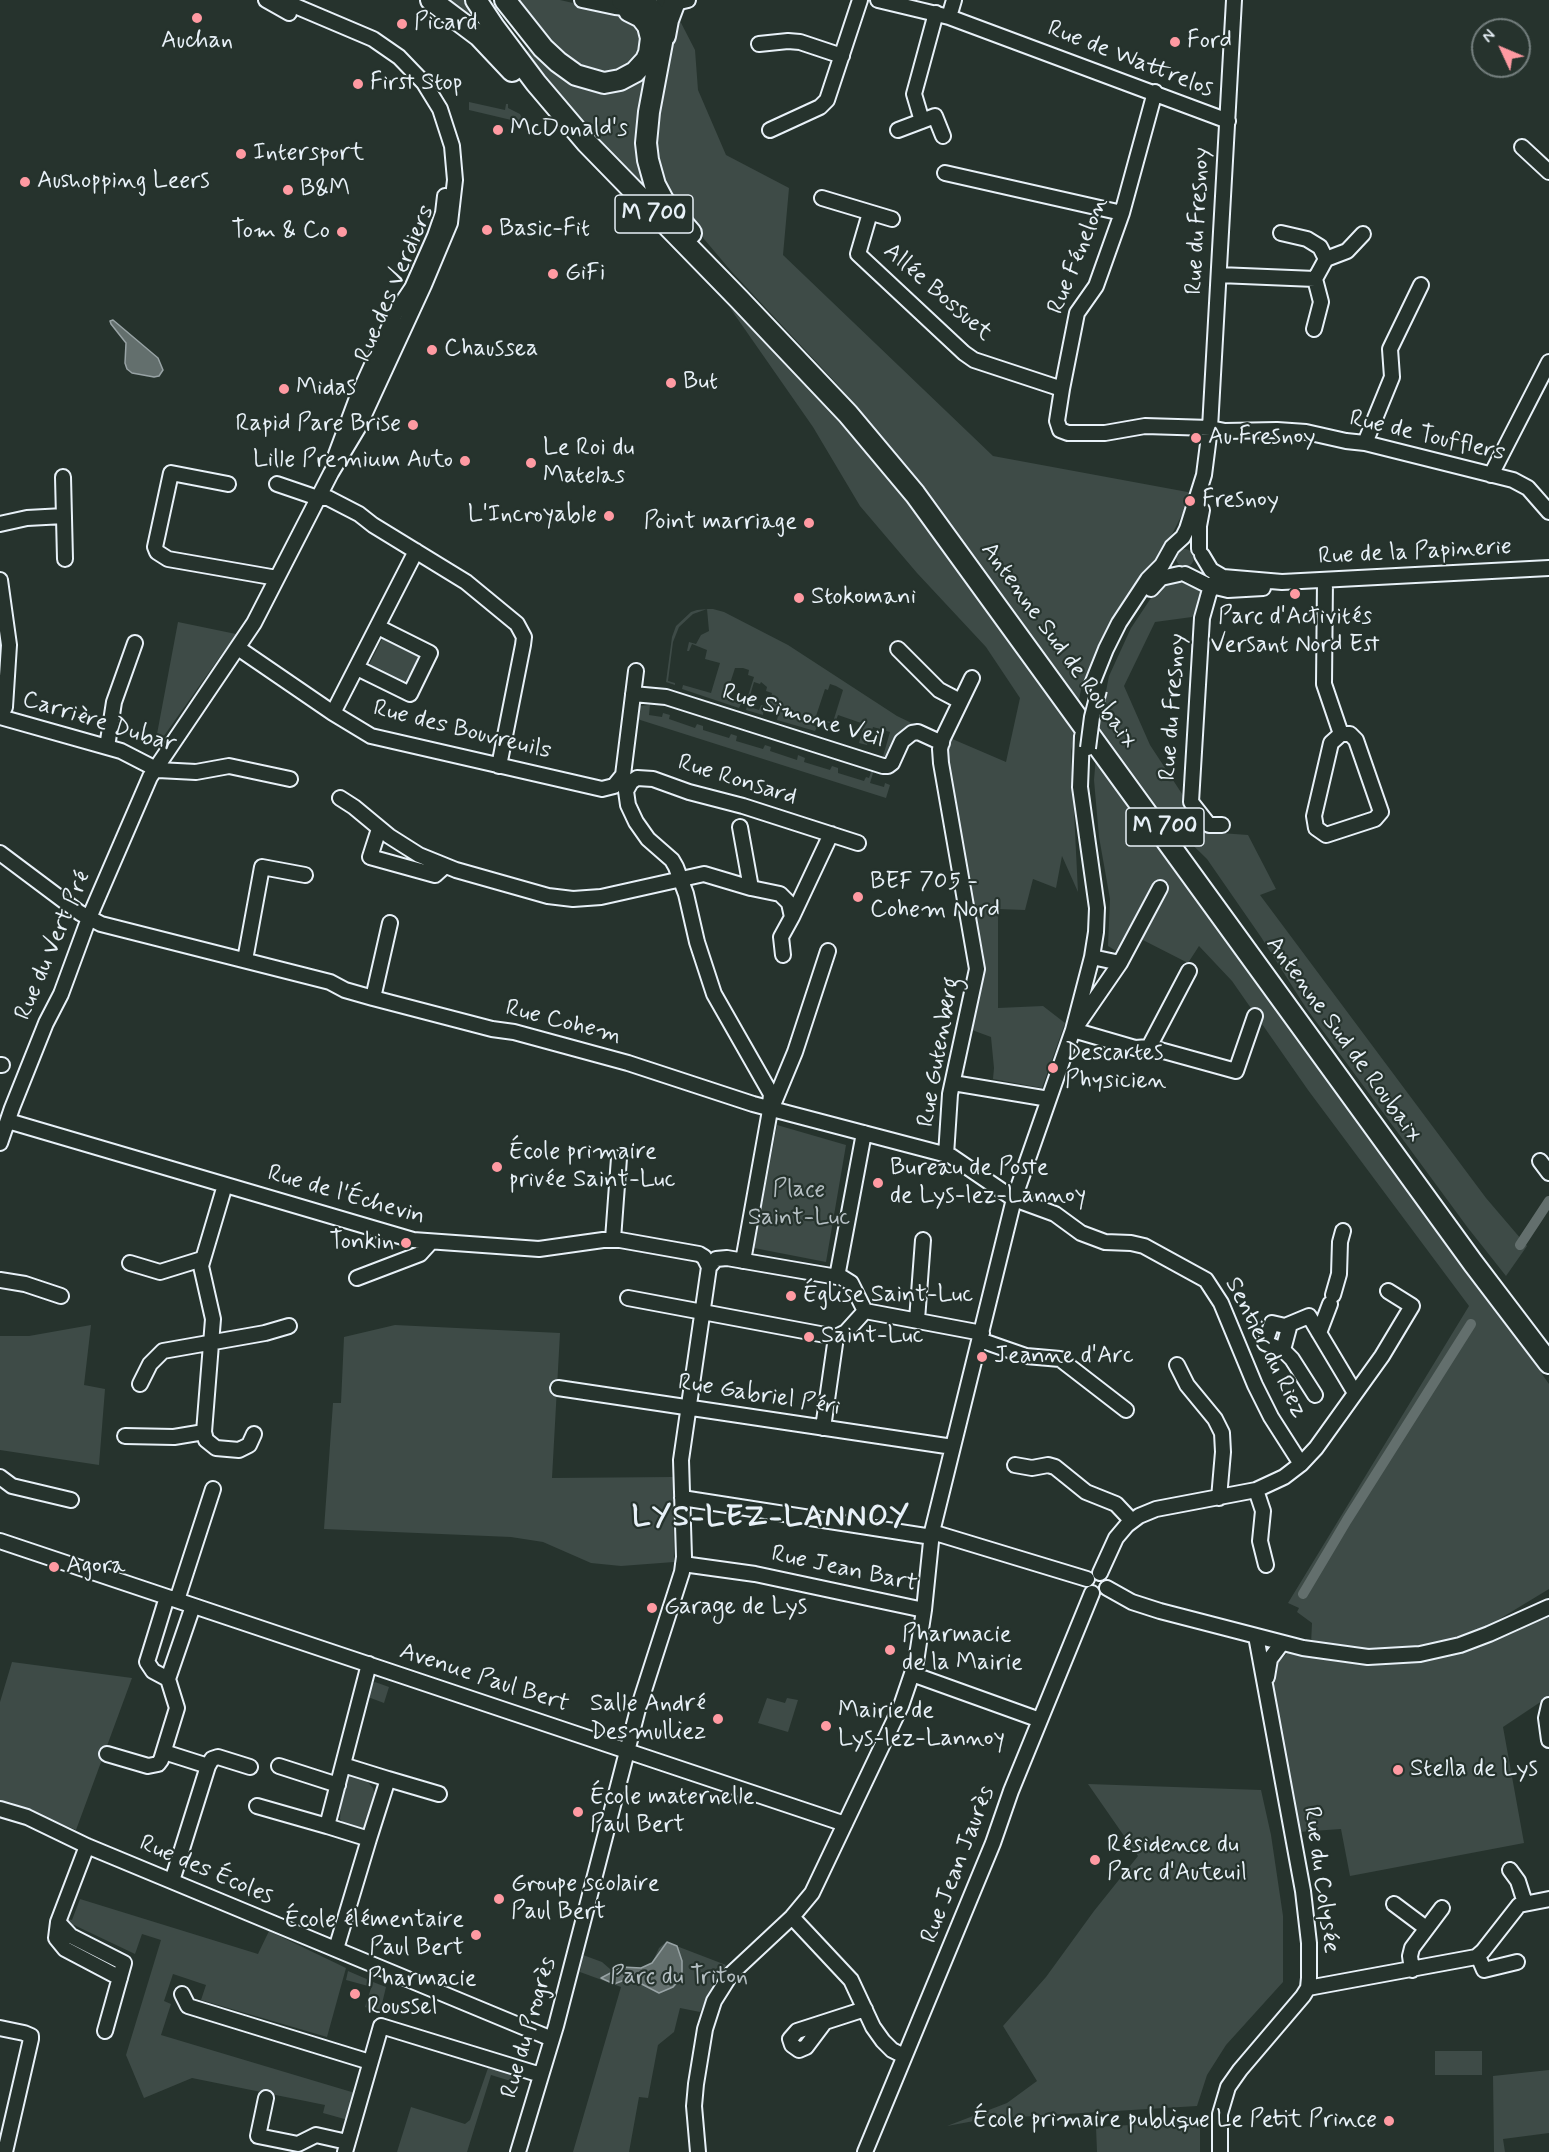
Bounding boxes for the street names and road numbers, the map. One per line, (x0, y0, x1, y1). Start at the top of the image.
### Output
street label: Rue de Wattrelos (1043, 15, 1217, 105)
street label: Rue du Fresnoy (1181, 147, 1217, 295)
street label: Rue Fénelon (1042, 193, 1116, 319)
road number: M 700 (615, 195, 693, 233)
street label: Rue des Verdiers (350, 201, 442, 367)
street label: Allée Bossuet (877, 238, 997, 348)
street label: Rue de Toufflers (1346, 405, 1508, 469)
street label: Rue de la Papinerie (1317, 534, 1513, 572)
street label: Antenne Sud de Roubaix (974, 537, 1142, 755)
street label: Rue du Fresnoy (1154, 632, 1194, 782)
street label: Rue Simone Veil (718, 679, 888, 755)
street label: Carrière Dubar (19, 686, 179, 760)
street label: Rue des Bouvreuils (370, 695, 554, 767)
street label: Rue Ronsard (674, 749, 800, 813)
road number: M 700 (1126, 808, 1204, 846)
street label: Rue du Vert Pré (10, 867, 98, 1025)
street label: Antenne Sud de Roubaix (1259, 931, 1427, 1149)
street label: Rue Gutenberg (913, 975, 967, 1129)
street label: Rue Cohem (502, 995, 624, 1051)
street label: Rue de l'Échevin (264, 1160, 428, 1232)
street label: Sentier du Riez (1217, 1273, 1313, 1423)
street label: Rue Gabriel Péri (676, 1369, 842, 1423)
street label: Rue Jean Bart (769, 1541, 919, 1599)
street label: Avenue Paul Bert (396, 1638, 572, 1720)
street label: Rue Jean Jaurès (916, 1782, 1002, 1948)
street label: Rue du Colysée (1295, 1805, 1345, 1955)
street label: Rue des Écoles (135, 1830, 277, 1912)
street label: Rue du Progrès (496, 1954, 564, 2102)

